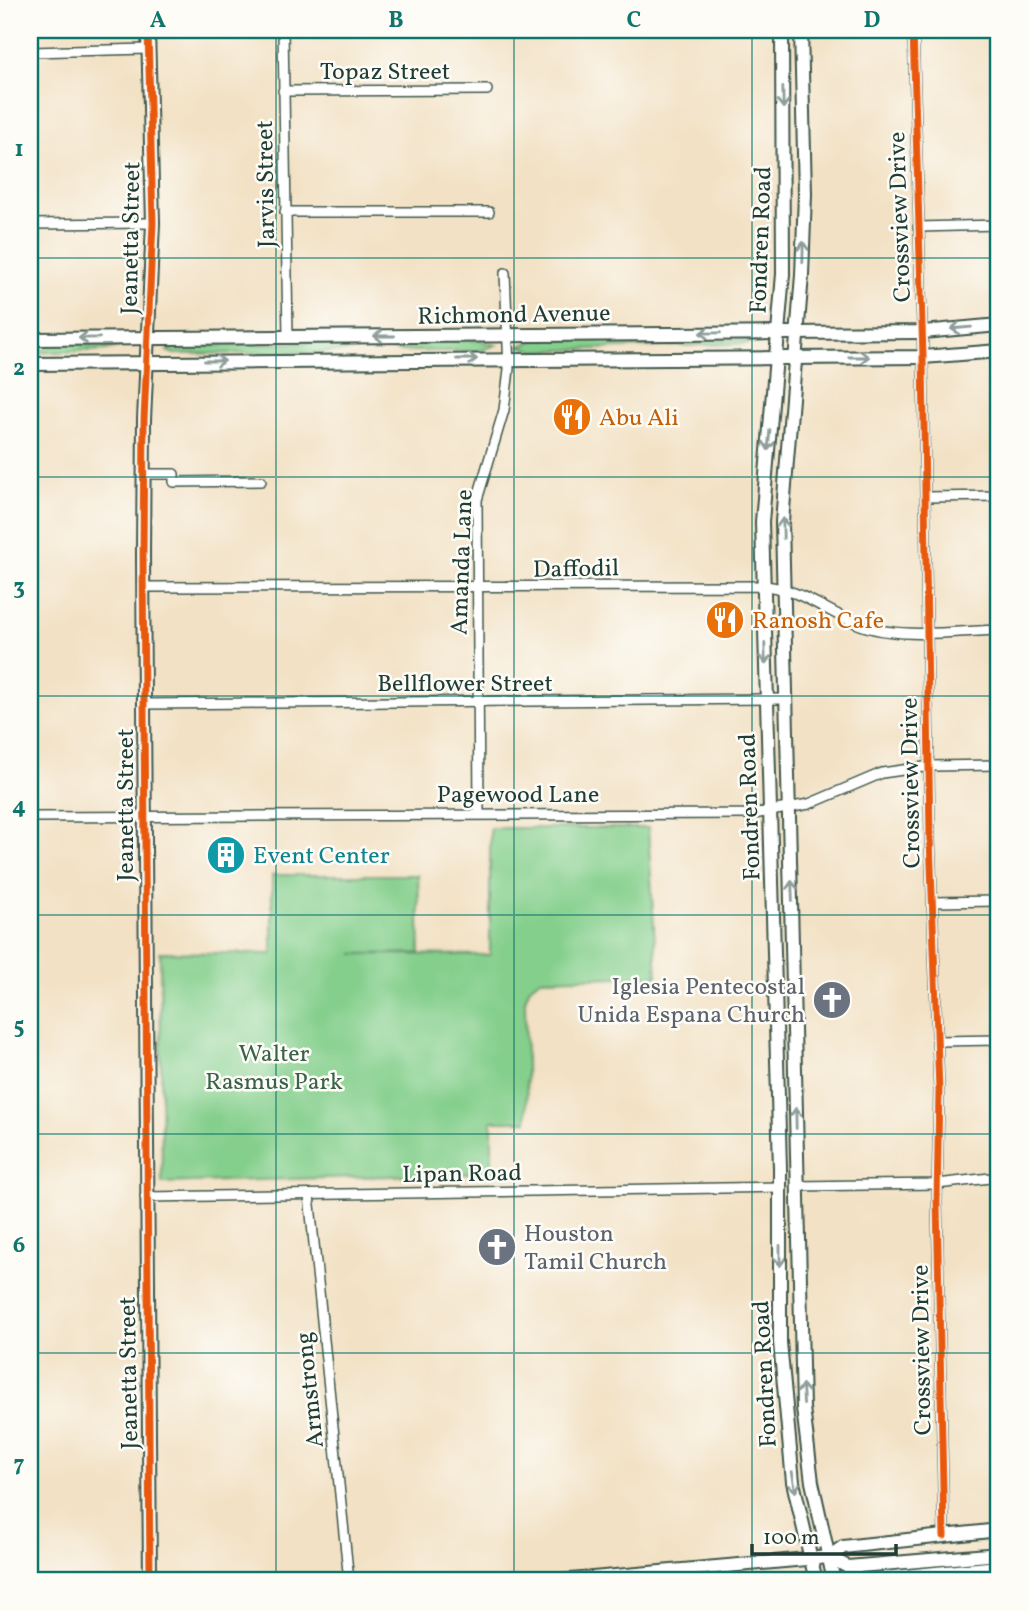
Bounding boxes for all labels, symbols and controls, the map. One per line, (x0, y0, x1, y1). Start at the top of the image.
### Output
text: A (150, 5, 166, 37)
text: B (388, 5, 404, 37)
text: C (627, 5, 641, 37)
text: D (864, 5, 881, 37)
street label: Topaz Street (320, 56, 450, 90)
one-way arrow (776, 86, 789, 109)
street label: Jarvis Street (249, 120, 285, 248)
street label: Crossview Drive (881, 131, 921, 303)
text: 1 (14, 134, 24, 166)
street label: Jeanetta Street (114, 161, 150, 315)
street label: Fondren Road (742, 166, 782, 314)
one-way arrow (796, 241, 810, 264)
street label: Richmond Avenue (417, 297, 611, 335)
one-way arrow (950, 322, 973, 335)
one-way arrow (699, 327, 722, 340)
one-way arrow (373, 329, 396, 343)
one-way arrow (78, 331, 101, 345)
one-way arrow (848, 351, 871, 364)
one-way arrow (455, 352, 478, 366)
text: 2 (13, 353, 25, 385)
one-way arrow (203, 354, 226, 368)
restaurant icon: Abu Ali (551, 396, 593, 438)
place label: Abu Ali (599, 402, 679, 436)
one-way arrow (762, 428, 775, 450)
street label: Amanda Lane (443, 489, 483, 636)
one-way arrow (776, 517, 789, 540)
street label: Daffodil (533, 552, 619, 588)
text: 3 (13, 572, 25, 604)
restaurant icon: Ranosh Cafe (704, 599, 746, 641)
place label: Ranosh Cafe (752, 605, 884, 639)
one-way arrow (758, 642, 772, 665)
street label: Bellflower Street (377, 668, 553, 702)
street label: Crossview Drive (894, 697, 930, 869)
street label: Jeanetta Street (110, 728, 144, 882)
street label: Fondren Road (731, 733, 771, 881)
street label: Pagewood Lane (437, 779, 599, 813)
text: 4 (12, 791, 26, 823)
building icon: Event Center (205, 834, 247, 876)
place label: Event Center (253, 840, 390, 874)
one-way arrow (785, 879, 798, 902)
place label: Iglesia Pentecostal Unida Espana Church (577, 971, 805, 1033)
church icon: Iglesia Pentecostal Unida Espana Church (811, 979, 853, 1021)
text: 5 (13, 1011, 25, 1043)
park label: Walter Rasmus Park (205, 1038, 343, 1100)
one-way arrow (789, 1107, 803, 1130)
street label: Lipan Road (402, 1157, 522, 1193)
place label: Houston Tamil Church (524, 1218, 667, 1280)
church icon: Houston Tamil Church (476, 1226, 518, 1268)
text: 6 (13, 1230, 25, 1262)
one-way arrow (773, 1244, 787, 1267)
street label: Crossview Drive (905, 1264, 941, 1436)
street label: Jeanetta Street (112, 1296, 148, 1450)
street label: Fondren Road (745, 1299, 787, 1449)
street label: Armstrong (288, 1330, 334, 1449)
one-way arrow (796, 1382, 809, 1405)
text: 7 (14, 1449, 25, 1481)
one-way arrow (787, 1470, 801, 1493)
scale bar (752, 1513, 896, 1557)
text: 100 m (763, 1524, 820, 1553)

